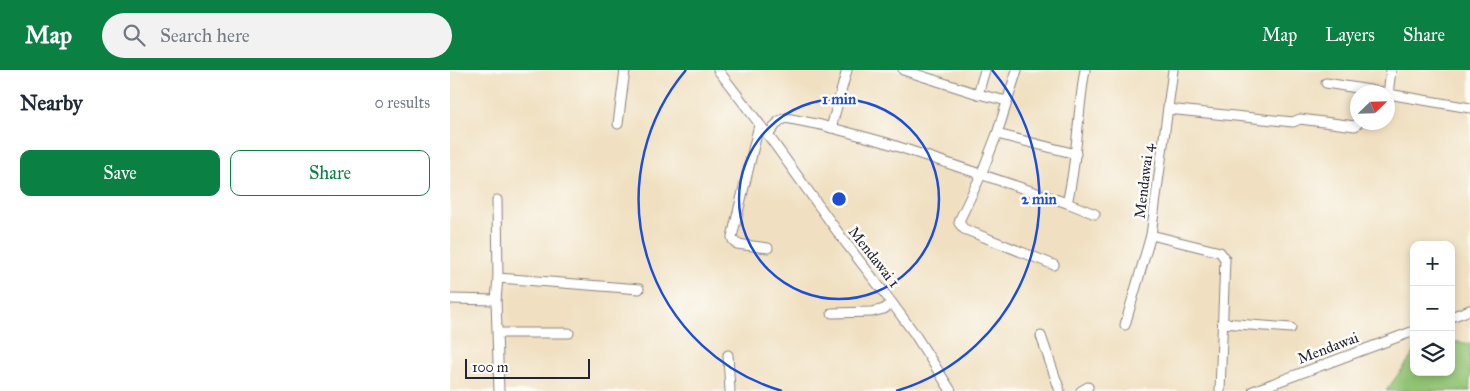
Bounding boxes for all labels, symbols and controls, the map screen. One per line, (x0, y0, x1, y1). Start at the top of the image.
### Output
search box (102, 13, 452, 58)
text: Map (25, 20, 72, 50)
icon: search (120, 21, 148, 49)
text: Search here (160, 24, 250, 47)
text: Map (1262, 24, 1297, 46)
text: Layers (1325, 24, 1375, 46)
text: Share (1403, 24, 1445, 46)
north arrow (1350, 85, 1395, 130)
text: Nearby (20, 90, 83, 116)
text: 1 min (822, 90, 857, 108)
text: 0 results (375, 93, 430, 112)
street label: Mendawai 4 (1130, 142, 1158, 219)
button: Save (20, 150, 220, 196)
button: Share (230, 150, 430, 196)
centre of rings (830, 190, 848, 208)
text: 2 min (1021, 190, 1058, 208)
street label: Mendawai 1 (844, 223, 904, 291)
map controls (1410, 241, 1455, 376)
button: + (1410, 241, 1455, 286)
button: − (1410, 286, 1455, 331)
street label: Mendawai (1295, 328, 1361, 368)
button: layers (1410, 331, 1455, 376)
scale bar (465, 356, 590, 379)
text: 100 m (472, 359, 509, 376)

